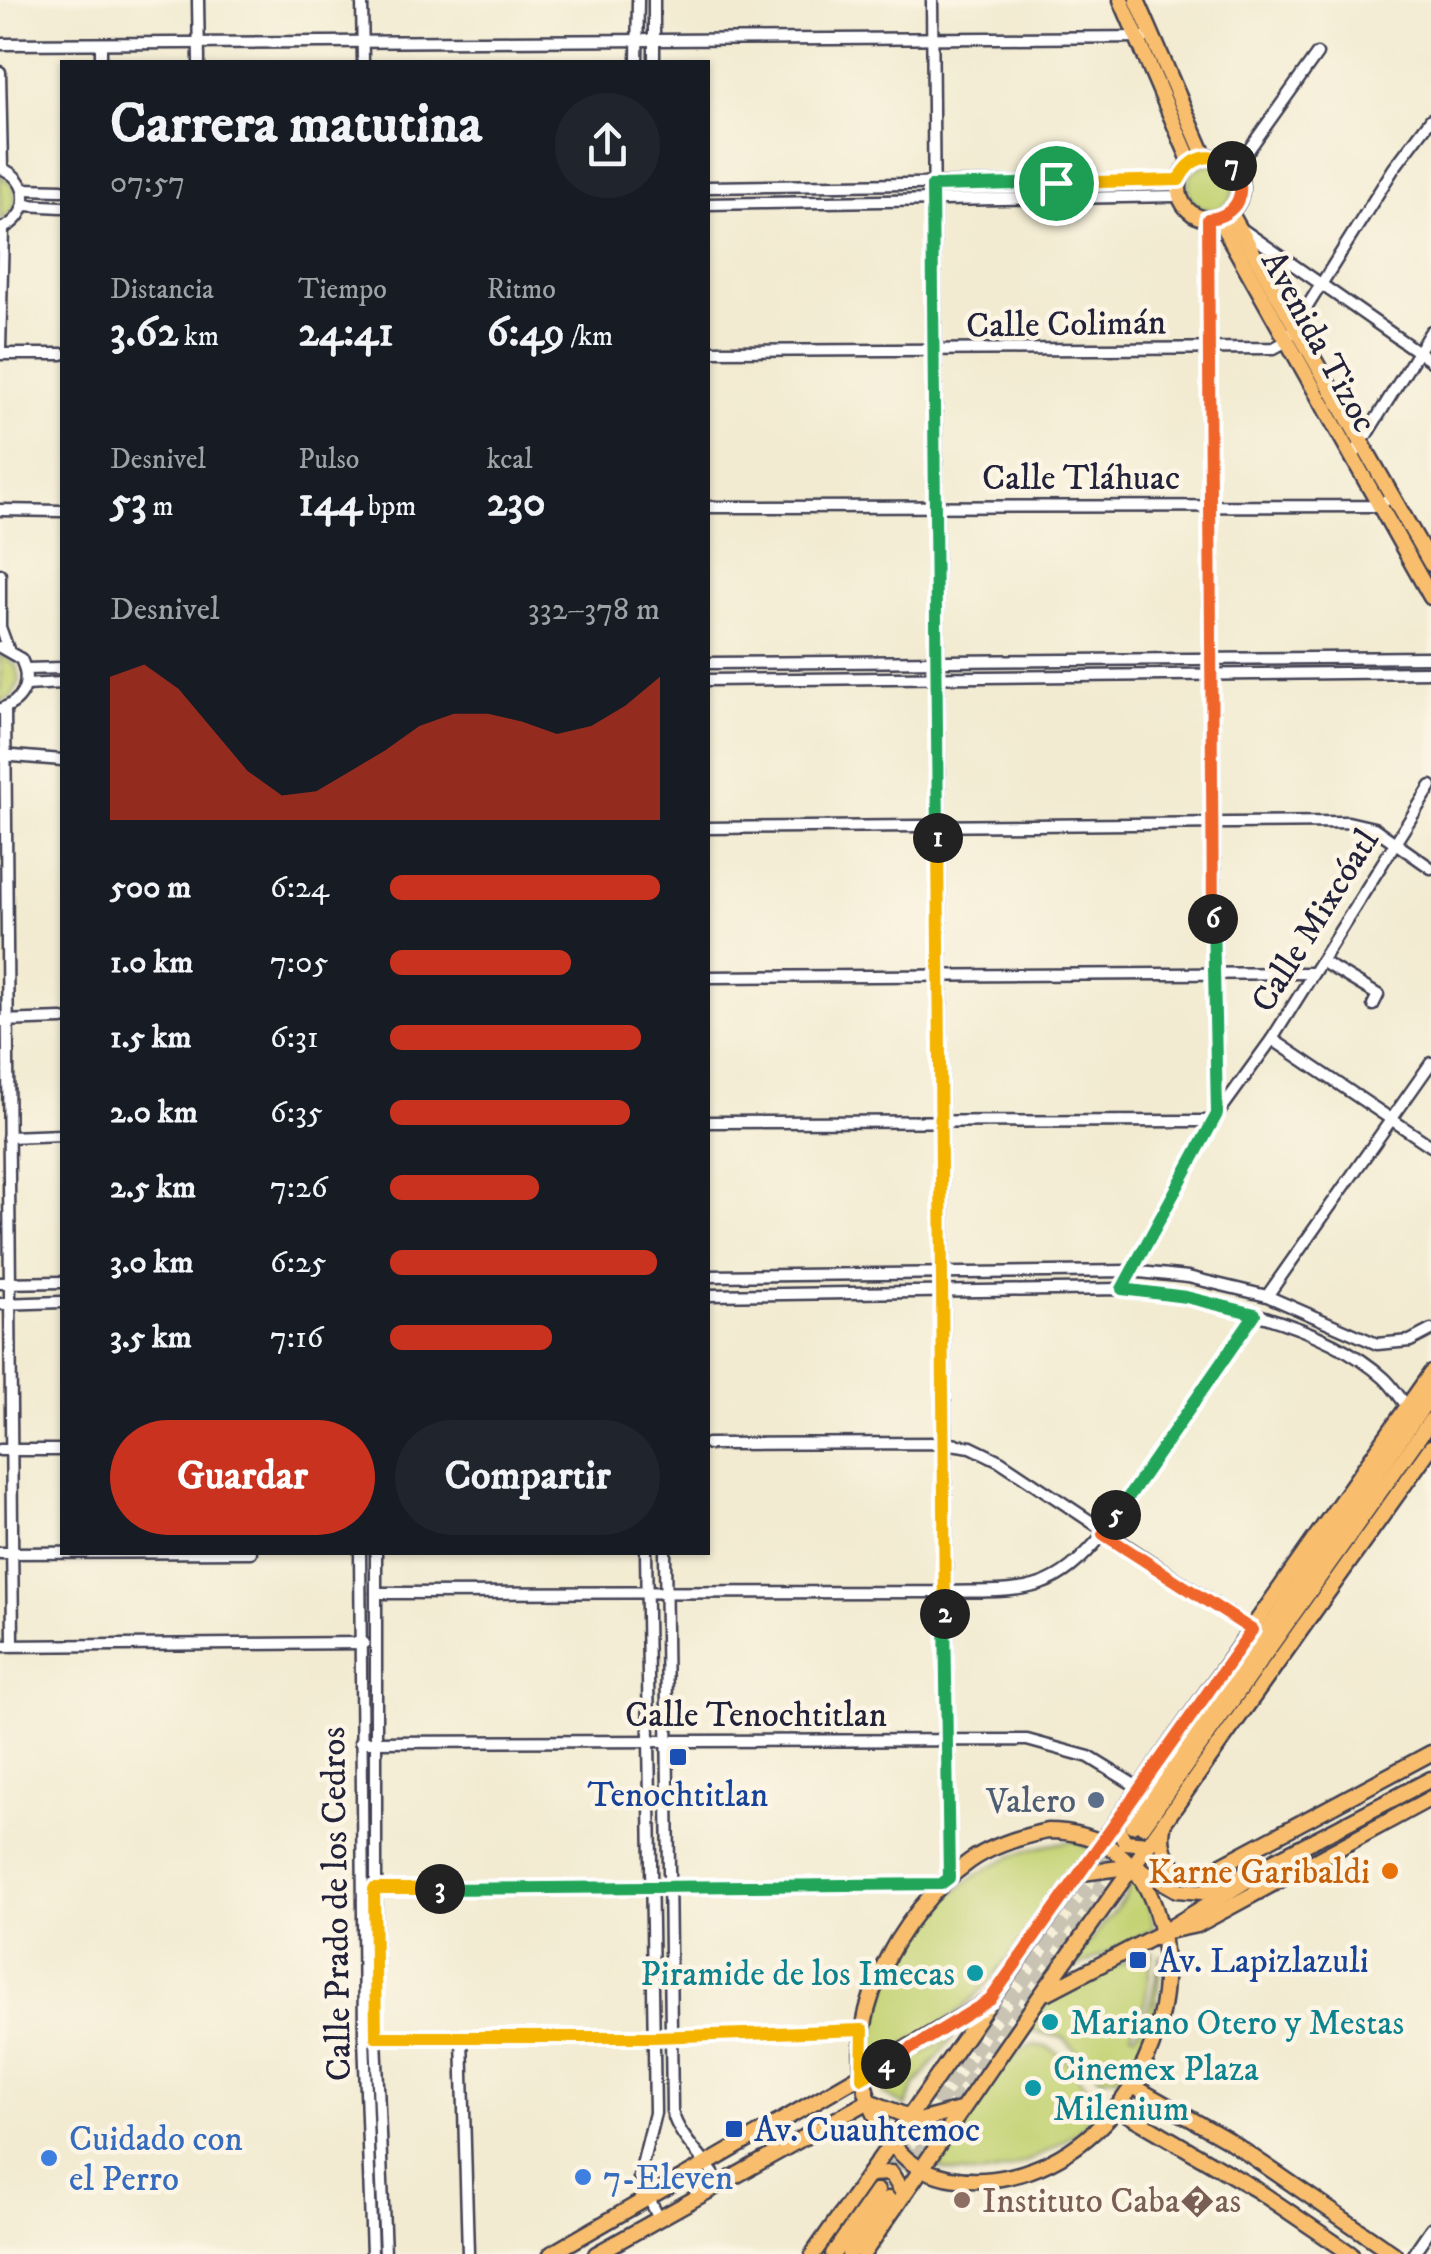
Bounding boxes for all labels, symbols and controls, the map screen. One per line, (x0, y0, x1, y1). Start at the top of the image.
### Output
text: Carrera matutina (110, 91, 482, 160)
button: share (555, 93, 660, 198)
pin (1014, 141, 1099, 226)
pin: 7 (1207, 141, 1257, 191)
text: 7 (1225, 148, 1239, 183)
icon: arrive (1029, 156, 1084, 211)
text: 07:57 (110, 163, 185, 203)
street label: Avenida Tizoc (1250, 243, 1386, 441)
text: Distancia (110, 272, 214, 307)
text: Tiempo (298, 272, 387, 307)
text: Ritmo (487, 272, 556, 307)
street label: Calle Colimán (966, 301, 1167, 349)
text: 3.62 (110, 307, 178, 359)
text: 24:41 (298, 307, 394, 359)
text: 6:49 (487, 307, 565, 359)
text: km (178, 319, 219, 354)
text: /km (565, 319, 613, 354)
text: Desnivel (110, 442, 206, 477)
text: Pulso (298, 442, 359, 477)
text: kcal (487, 442, 533, 477)
street label: Calle Tláhuac (982, 457, 1180, 501)
text: 53 (110, 477, 147, 529)
text: 144 (298, 477, 362, 529)
text: 230 (487, 477, 546, 529)
text: m (147, 489, 174, 524)
text: bpm (362, 489, 416, 524)
text: Desnivel (110, 590, 220, 630)
text: 332–378 m (528, 590, 660, 630)
pin: 1 (913, 813, 963, 863)
text: 1 (933, 820, 943, 855)
street label: Calle Mixcóatl (1242, 821, 1390, 1021)
text: 500 m (110, 868, 191, 908)
text: 6:24 (270, 868, 329, 908)
pin: 6 (1188, 894, 1238, 944)
text: 6 (1206, 901, 1220, 936)
text: 1.0 km (110, 943, 193, 983)
text: 7:05 (270, 943, 328, 983)
text: 1.5 km (110, 1018, 192, 1058)
text: 6:31 (270, 1018, 319, 1058)
text: 2.0 km (110, 1093, 198, 1133)
text: 6:35 (270, 1093, 323, 1133)
text: 2.5 km (110, 1168, 196, 1208)
text: 7:26 (270, 1168, 328, 1208)
text: 3.0 km (110, 1243, 194, 1283)
text: 6:25 (270, 1243, 326, 1283)
text: 3.5 km (110, 1318, 192, 1358)
text: 7:16 (270, 1318, 323, 1358)
button: Guardar (110, 1420, 375, 1535)
button: Compartir (395, 1420, 660, 1535)
pin: 5 (1091, 1490, 1141, 1540)
text: 5 (1109, 1497, 1123, 1532)
pin: 2 (920, 1589, 970, 1639)
text: 2 (938, 1596, 952, 1631)
street label: Calle Tenochtitlan (625, 1694, 887, 1738)
street label: Calle Prado de los Cedros (312, 1726, 362, 2081)
marker: Tenochtitlan (667, 1746, 689, 1768)
place label: Tenochtitlan (588, 1774, 768, 1818)
place label: Valero (985, 1780, 1076, 1824)
marker: Valero (1085, 1789, 1107, 1811)
place label: Karne Garibaldi (1148, 1851, 1370, 1895)
marker: Karne Garibaldi (1379, 1860, 1401, 1882)
pin: 3 (415, 1864, 465, 1914)
text: 3 (435, 1871, 445, 1906)
place label: Av. Lapizlazuli (1158, 1940, 1369, 1984)
marker: Av. Lapizlazuli (1127, 1949, 1149, 1971)
place label: Piramide de los Imecas (640, 1953, 955, 1997)
marker: Piramide de los Imecas (964, 1962, 986, 1984)
place label: Mariano Otero y Mestas (1070, 2002, 1404, 2046)
marker: Mariano Otero y Mestas (1039, 2011, 1061, 2033)
pin: 4 (861, 2039, 911, 2089)
text: 4 (878, 2046, 894, 2081)
place label: Cinemex Plaza Milenium (1053, 2048, 1259, 2132)
marker: Cinemex Plaza Milenium (1022, 2077, 1044, 2099)
place label: Av. Cuauhtemoc (754, 2109, 980, 2153)
place label: Cuidado con el Perro (69, 2118, 243, 2202)
marker: Av. Cuauhtemoc (723, 2118, 745, 2140)
marker: Cuidado con el Perro (38, 2147, 60, 2169)
place label: 7-Eleven (603, 2157, 733, 2201)
marker: 7-Eleven (572, 2166, 594, 2188)
place label: Instituto Caba�as (982, 2180, 1241, 2224)
marker: Instituto Caba�as (951, 2189, 973, 2211)

